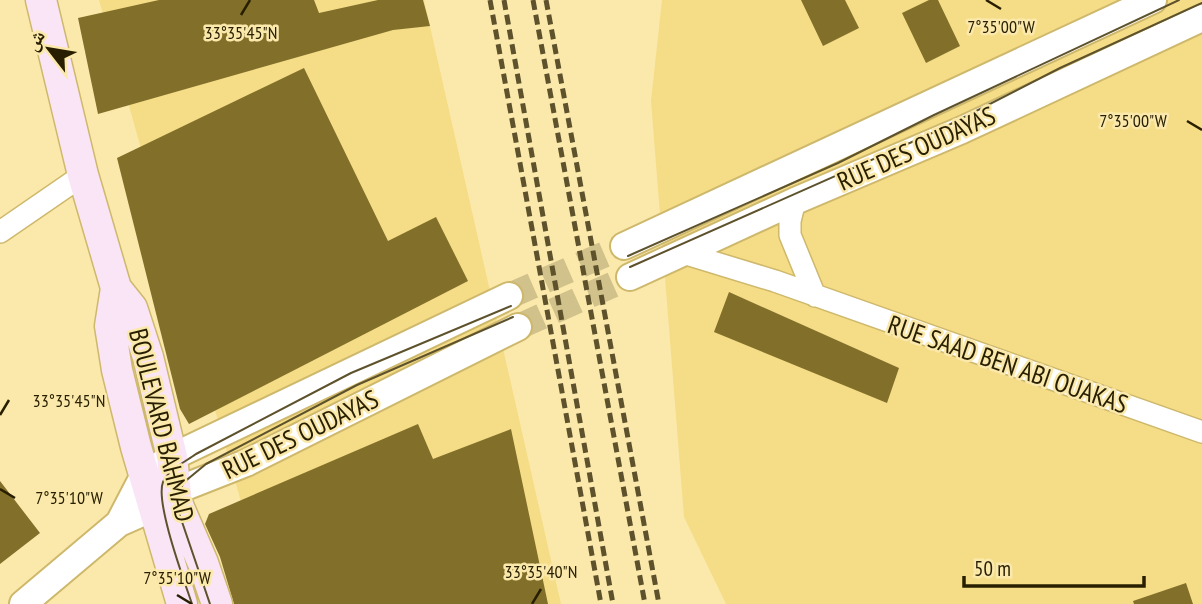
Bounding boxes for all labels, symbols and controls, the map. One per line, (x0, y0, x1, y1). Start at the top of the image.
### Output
north arrow (14, 14, 84, 84)
text: 7°35'00"W (967, 15, 1035, 38)
text: 33°35'45"N (205, 21, 277, 44)
text: ش (19, 25, 50, 55)
street label: RUE DES OUDAYAS (832, 98, 1000, 198)
text: 7°35'00"W (1099, 109, 1167, 132)
street label: RUE SAAD BEN ABI OUAKAS (884, 307, 1132, 421)
street label: BOULEVARD BAHMAD (122, 325, 202, 525)
street label: RUE DES OUDAYAS (217, 382, 383, 486)
text: 33°35'45"N (33, 389, 105, 412)
text: 7°35'10"W (35, 486, 103, 509)
scale bar (964, 544, 1144, 588)
text: 50 m (974, 555, 1011, 582)
text: 33°35'40"N (505, 560, 577, 583)
text: 7°35'10"W (143, 566, 211, 589)

